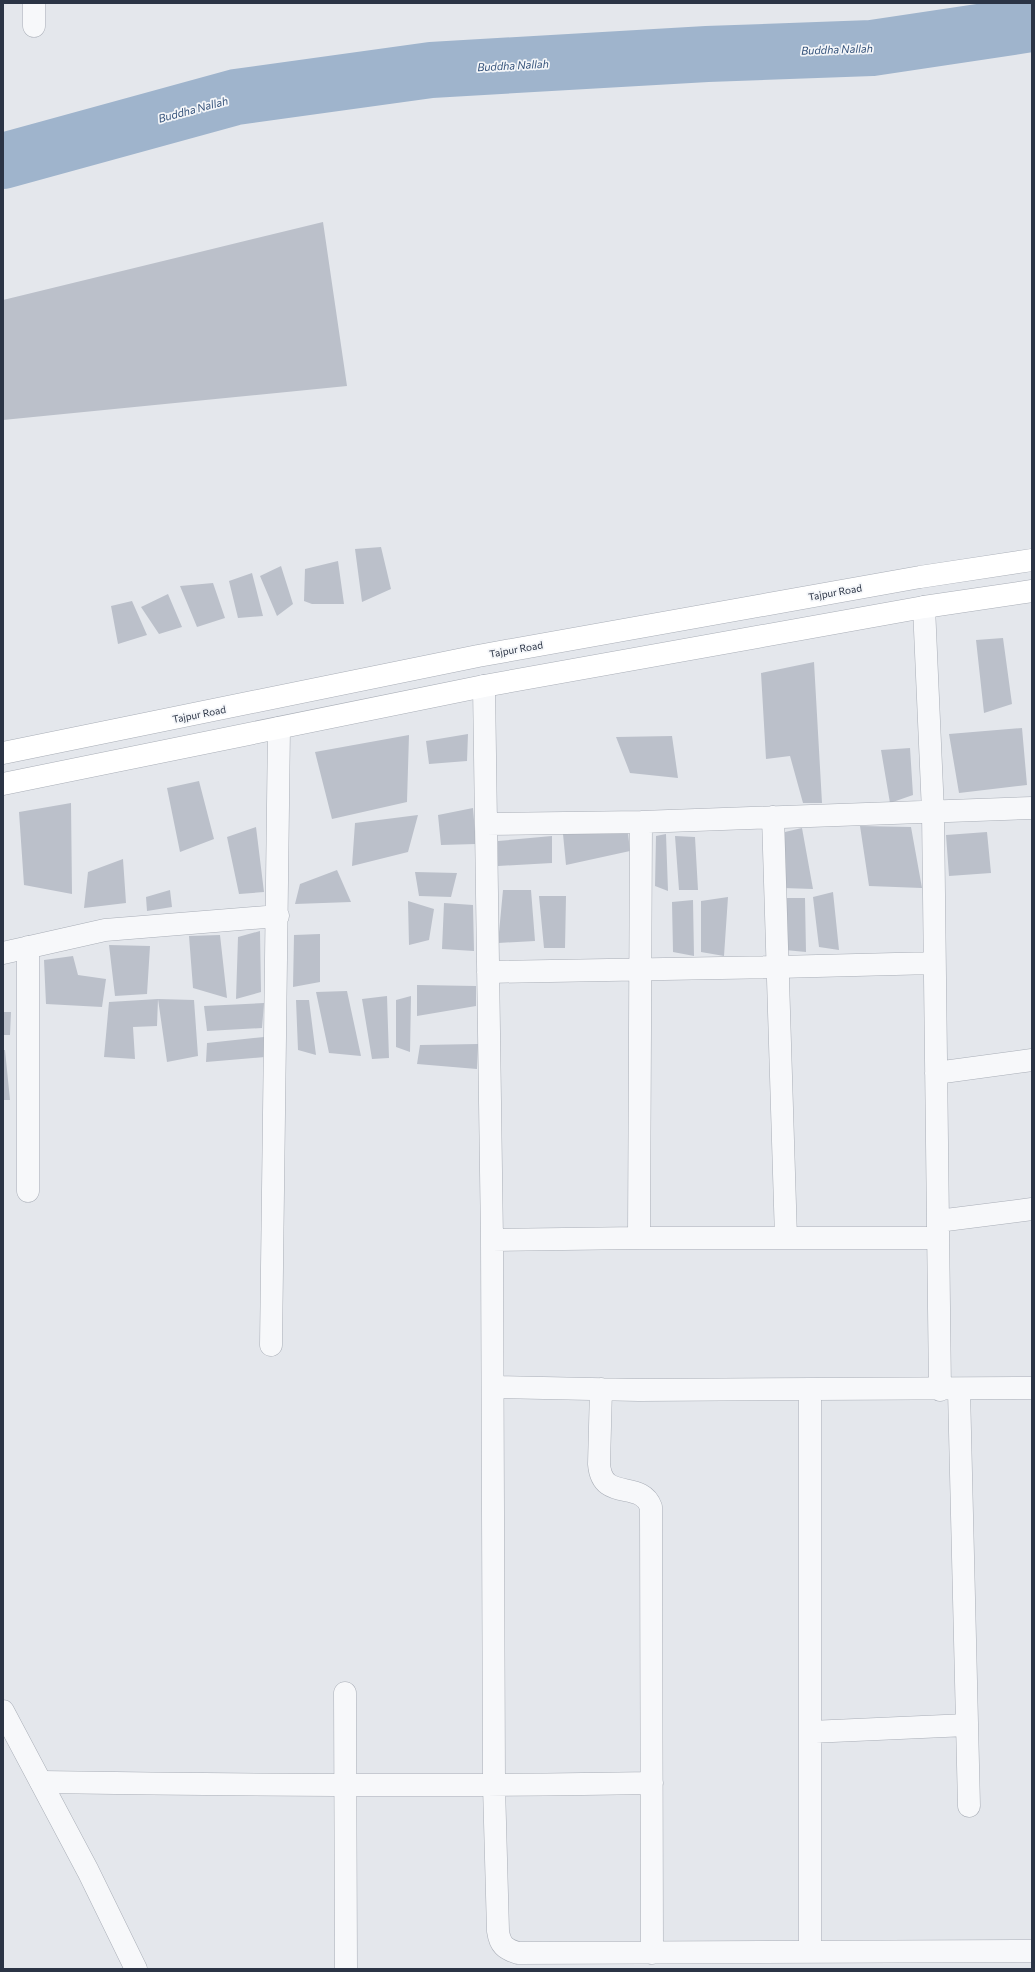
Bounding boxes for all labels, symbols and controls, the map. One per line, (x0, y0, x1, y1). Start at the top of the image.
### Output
water label: Buddha Nallah (801, 41, 873, 57)
water label: Buddha Nallah (477, 57, 549, 73)
water label: Buddha Nallah (157, 93, 229, 125)
street label: Tajpur Road (807, 581, 863, 603)
street label: Tajpur Road (488, 638, 544, 660)
street label: Tajpur Road (171, 703, 227, 725)

